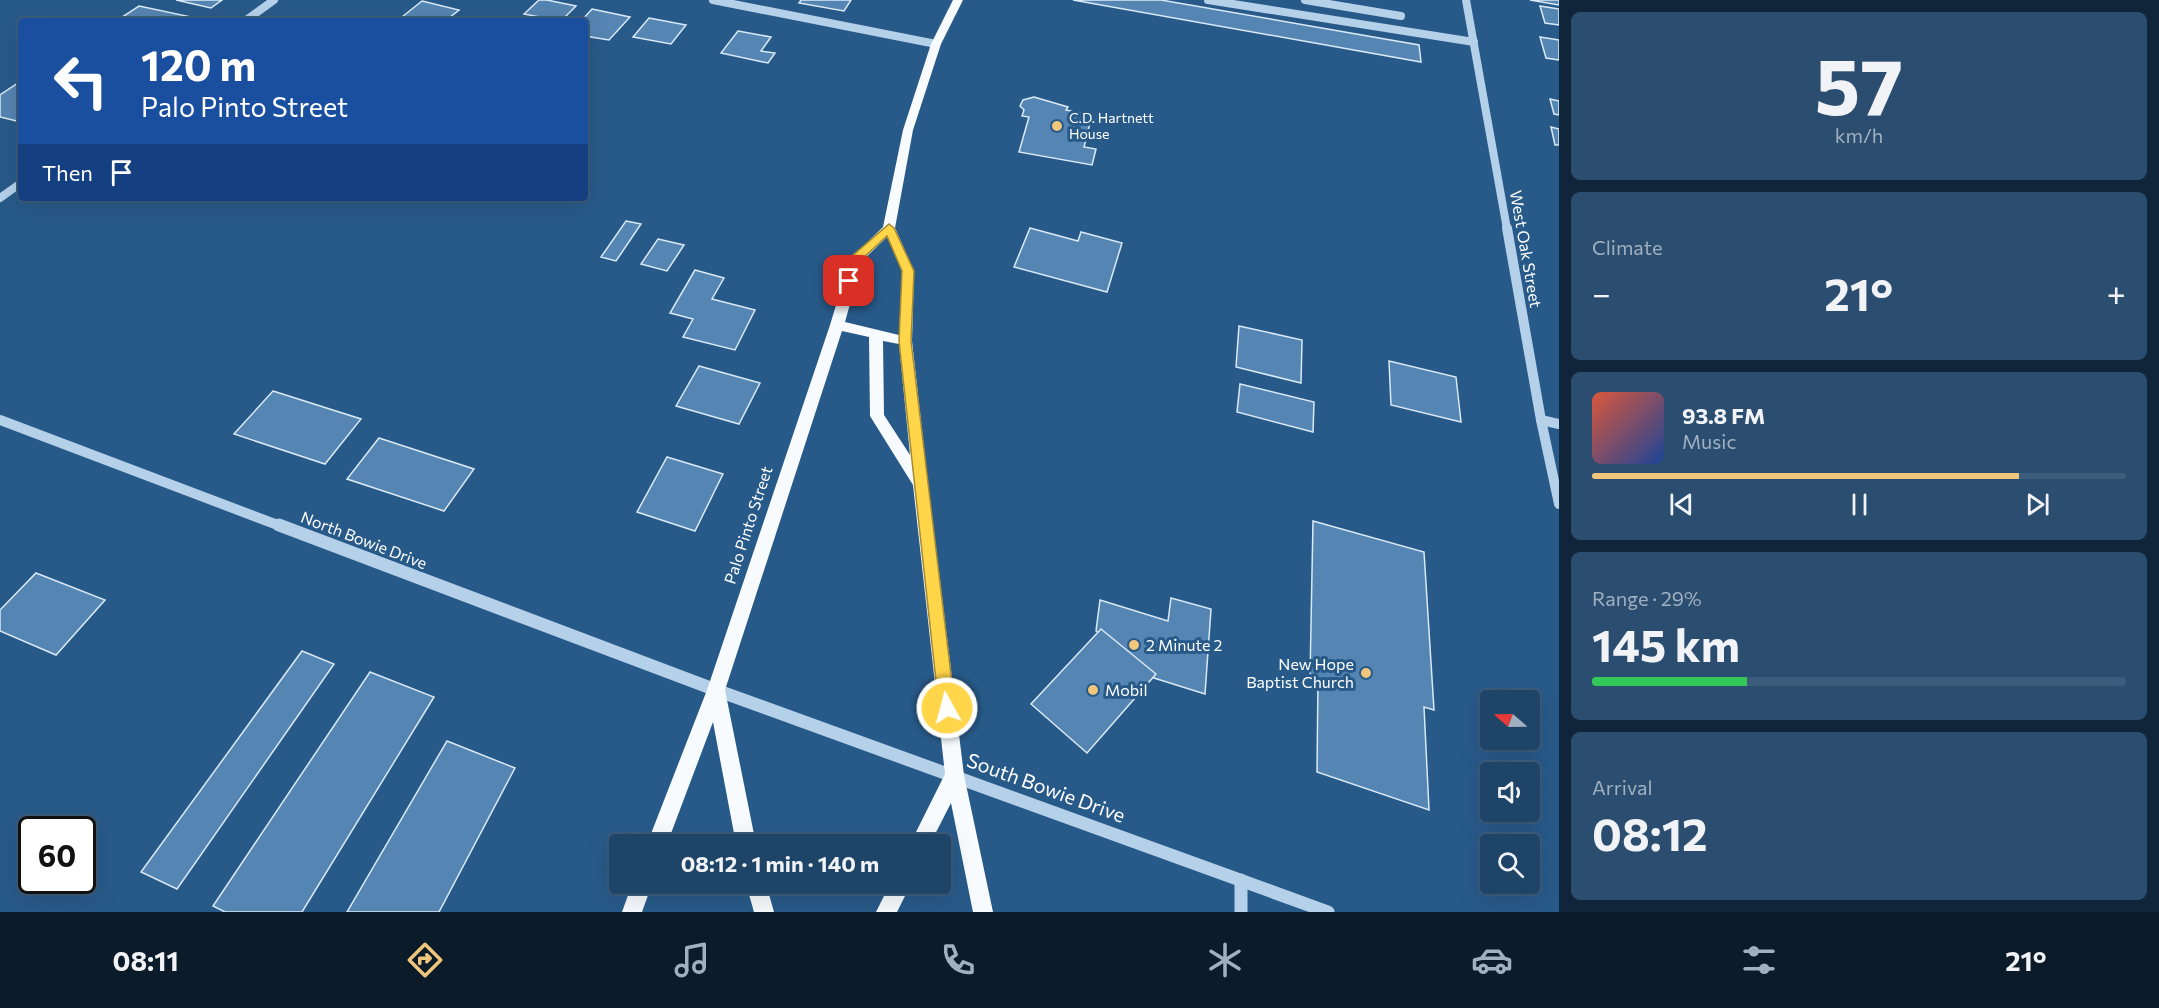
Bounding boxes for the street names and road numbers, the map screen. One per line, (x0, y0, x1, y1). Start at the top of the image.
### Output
street label: West Oak Street (1507, 189, 1546, 310)
street label: Palo Pinto Street (720, 463, 776, 586)
street label: North Bowie Drive (298, 507, 430, 572)
street label: South Bowie Drive (964, 747, 1129, 827)

